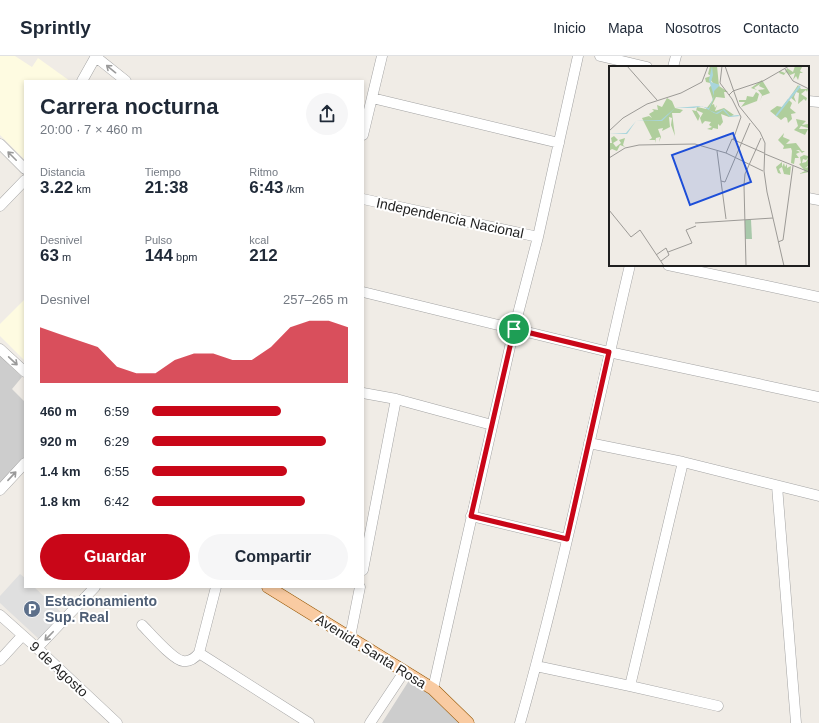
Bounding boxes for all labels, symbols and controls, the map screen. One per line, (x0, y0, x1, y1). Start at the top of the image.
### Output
text: Sprintly (20, 17, 91, 38)
text: Inicio (553, 20, 586, 36)
text: Mapa (608, 20, 643, 36)
text: Nosotros (665, 20, 721, 36)
text: Contacto (743, 20, 799, 36)
one-way arrow (105, 64, 116, 73)
inset map (609, 66, 809, 266)
button: share (306, 93, 348, 135)
text: Carrera nocturna (40, 94, 219, 119)
text: 20:00 · 7 × 460 m (40, 122, 142, 137)
one-way arrow (8, 151, 17, 161)
text: Distancia (40, 166, 85, 178)
text: Tiempo (145, 166, 181, 178)
text: Ritmo (249, 166, 278, 178)
text: 3.22 (40, 178, 73, 197)
text: 21:38 (145, 178, 188, 197)
text: 6:43 (249, 178, 283, 197)
text: km (73, 183, 91, 195)
text: /km (283, 183, 304, 195)
street label: Independencia Nacional (375, 195, 525, 241)
text: Desnivel (40, 234, 82, 246)
text: Pulso (145, 234, 172, 246)
text: kcal (249, 234, 269, 246)
text: 63 (40, 246, 59, 265)
text: 144 (145, 246, 173, 265)
text: 212 (249, 246, 278, 265)
text: m (59, 251, 71, 263)
text: bpm (173, 251, 198, 263)
text: Desnivel (40, 292, 90, 307)
text: 257–265 m (283, 292, 348, 307)
pin (497, 312, 531, 346)
icon: arrive (503, 318, 525, 340)
one-way arrow (7, 356, 18, 365)
text: 460 m (40, 404, 77, 419)
text: 6:59 (104, 404, 129, 419)
text: 920 m (40, 434, 77, 449)
text: 6:29 (104, 434, 129, 449)
text: 1.4 km (40, 464, 80, 479)
text: 6:55 (104, 464, 129, 479)
one-way arrow (8, 471, 17, 481)
text: 1.8 km (40, 494, 80, 509)
text: 6:42 (104, 494, 129, 509)
button: Guardar (40, 534, 190, 580)
button: Compartir (198, 534, 348, 580)
place label: Estacionamiento Sup. Real (45, 593, 157, 625)
parking icon: Estacionamiento Sup. Real (22, 599, 42, 619)
street label: Avenida Santa Rosa (313, 610, 429, 692)
one-way arrow (44, 631, 53, 641)
street label: 9 de Agosto (27, 638, 92, 700)

